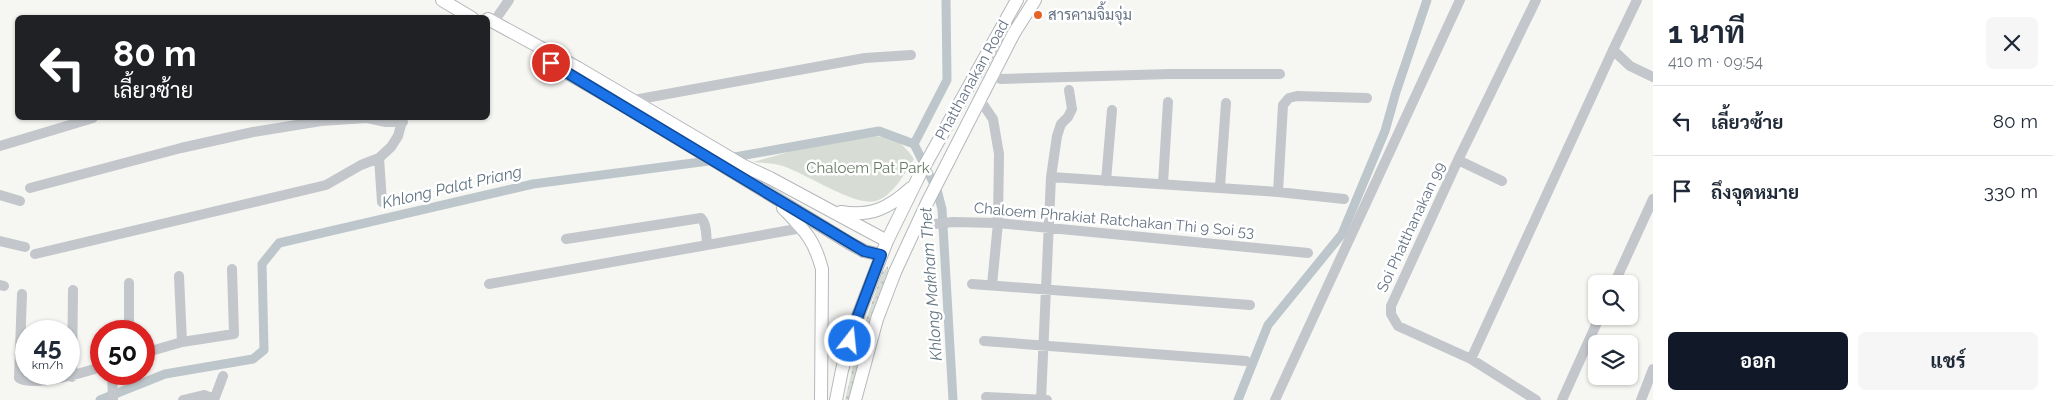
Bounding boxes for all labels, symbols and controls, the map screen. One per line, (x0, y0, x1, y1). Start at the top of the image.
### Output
place label: สารคามจิ้มจุ่ม (1048, 1, 1132, 26)
marker: สารคามจิ้มจุ่ม (1032, 9, 1044, 21)
text: 1 นาที (1668, 15, 1745, 50)
street label: Phatthanakan Road (931, 17, 1013, 143)
button: close (1986, 17, 2038, 69)
text: 80 m (113, 33, 197, 74)
icon: left (30, 35, 95, 100)
pin (530, 42, 572, 84)
icon: arrive (537, 49, 565, 77)
text: 410 m · 09:54 (1668, 52, 1763, 71)
text: เลี้ยวซ้าย (113, 77, 193, 103)
icon: left (1668, 107, 1696, 135)
text: 80 m (1993, 110, 2038, 132)
text: เลี้ยวซ้าย (1711, 111, 1783, 133)
park label: Chaloem Pat Park (806, 159, 930, 177)
street label: Soi Phatthanakan 99 (1373, 159, 1449, 295)
water label: Khlong Palat Priang (380, 162, 524, 212)
icon: arrive (1668, 177, 1696, 205)
text: 330 m (1984, 180, 2038, 202)
text: ถึงจุดหมาย (1711, 181, 1799, 203)
street label: Chaloem Phrakiat Ratchakan Thi 9 Soi 53 (973, 199, 1255, 241)
water label: Khlong Makham Thet (916, 206, 946, 361)
map controls (1588, 275, 1638, 385)
button: search (1588, 275, 1638, 325)
position arrow (823, 314, 875, 366)
speed limit sign: 50 (90, 320, 155, 385)
text: 45 (33, 331, 62, 361)
button: ออก (1668, 332, 1848, 390)
button: แชร์ (1858, 332, 2038, 390)
button: layers (1588, 335, 1638, 385)
text: km/h (32, 358, 63, 372)

